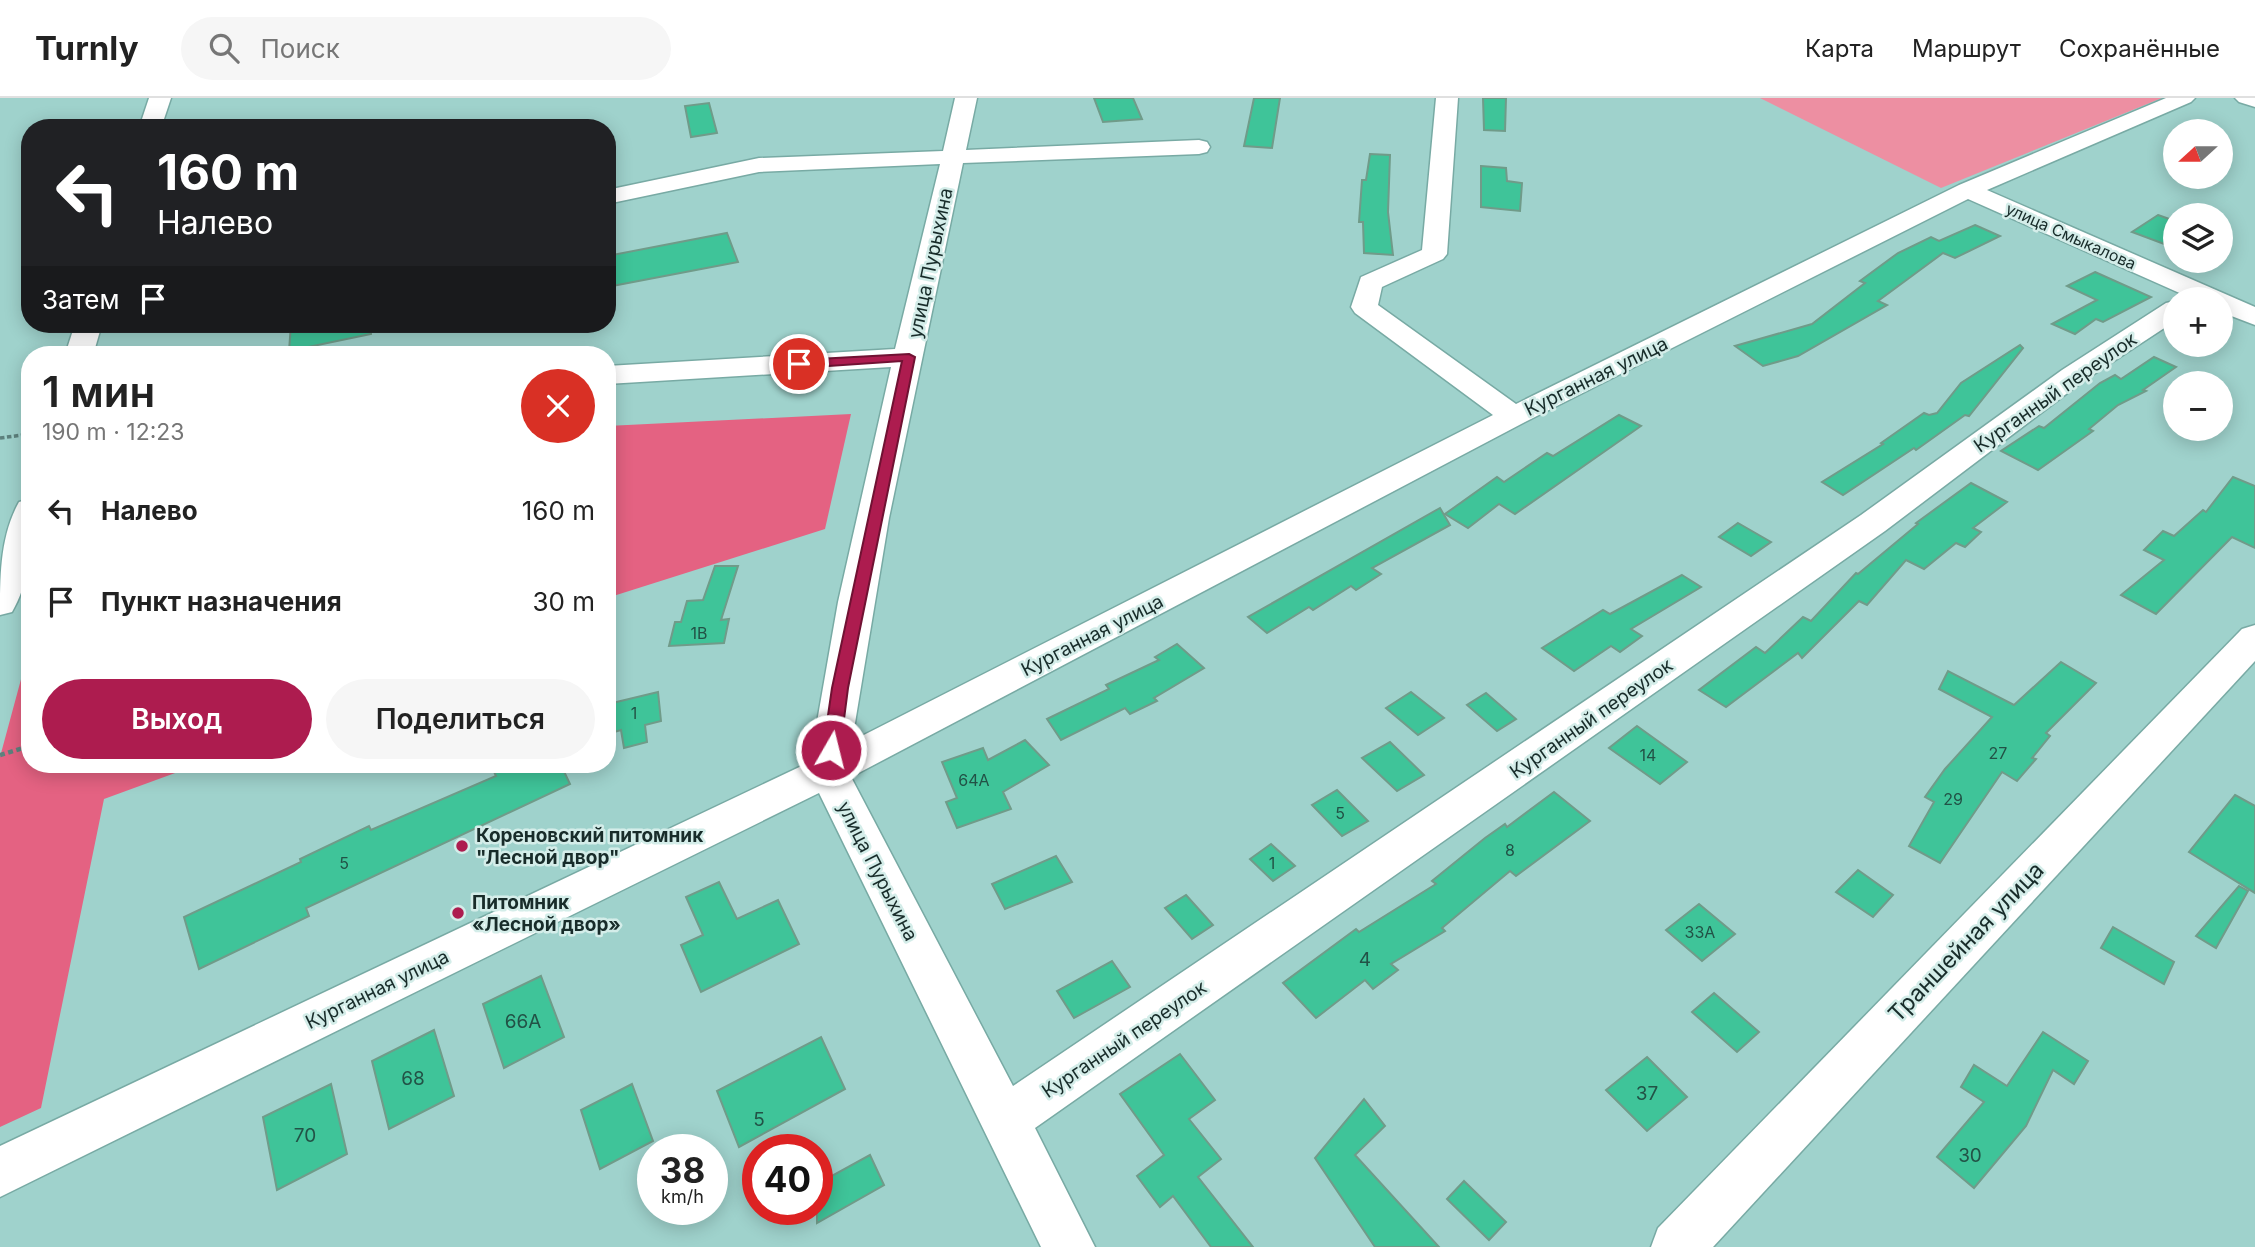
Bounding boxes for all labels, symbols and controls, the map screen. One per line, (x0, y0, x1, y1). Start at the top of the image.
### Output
search box (181, 17, 671, 80)
text: Turnly (35, 28, 139, 68)
icon: search (205, 29, 243, 67)
text: Поиск (261, 33, 340, 64)
text: Карта (1805, 34, 1874, 63)
text: Маршрут (1912, 34, 2021, 63)
text: Сохранённые (2059, 34, 2220, 63)
north arrow (2163, 119, 2233, 189)
map controls (2163, 119, 2233, 441)
text: 160 m (157, 143, 299, 202)
icon: left (42, 147, 133, 238)
street label: улица Пурыхина (903, 186, 958, 341)
street label: улица Смыкалова (2003, 198, 2139, 274)
text: Налево (157, 203, 273, 242)
button: layers (2163, 203, 2233, 273)
icon: arrive (134, 280, 172, 318)
text: Затем (42, 284, 120, 315)
button: + (2163, 287, 2233, 357)
street label: Курганный переулок (1970, 327, 2142, 457)
street label: Курганная улица (1521, 332, 1671, 421)
pin (769, 334, 829, 394)
icon: arrive (780, 345, 818, 383)
text: 1 мин (42, 366, 155, 417)
button: close (521, 369, 595, 443)
button: − (2163, 371, 2233, 441)
text: 190 m · 12:23 (42, 418, 185, 446)
icon: left (42, 492, 80, 530)
text: Налево (101, 495, 198, 526)
text: 160 m (522, 495, 595, 526)
icon: arrive (42, 583, 80, 621)
text: Пункт назначения (101, 586, 342, 617)
text: 30 m (532, 586, 595, 617)
street label: Курганная улица (1017, 590, 1167, 681)
house number: 1В (691, 623, 707, 643)
street label: Курганный переулок (1506, 653, 1678, 783)
button: Выход (42, 679, 312, 759)
button: Поделиться (326, 679, 595, 759)
house number: 1 (631, 703, 637, 723)
position arrow (794, 713, 868, 787)
house number: 27 (1989, 743, 2007, 763)
house number: 14 (1640, 745, 1656, 765)
house number: 64А (958, 770, 990, 790)
house number: 29 (1943, 789, 1963, 809)
street label: улица Пурыхина (832, 798, 923, 945)
house number: 5 (1335, 803, 1345, 823)
place label: Кореновский питомник "Лесной двор" (476, 824, 703, 869)
marker: Кореновский питомник "Лесной двор" (454, 838, 470, 854)
house number: 8 (1505, 840, 1515, 860)
house number: 5 (339, 853, 349, 873)
house number: 1 (1269, 853, 1275, 873)
street label: Траншейная улица (1883, 856, 2049, 1028)
place label: Питомник «Лесной двор» (472, 891, 621, 936)
marker: Питомник «Лесной двор» (450, 905, 466, 921)
house number: 33А (1685, 922, 1715, 942)
street label: Курганная улица (302, 945, 452, 1034)
house number: 4 (1359, 948, 1371, 971)
street label: Курганный переулок (1038, 975, 1211, 1103)
house number: 66А (505, 1010, 541, 1033)
house number: 68 (401, 1067, 425, 1090)
house number: 37 (1636, 1082, 1658, 1105)
house number: 5 (753, 1108, 765, 1131)
house number: 70 (294, 1124, 316, 1147)
speed limit sign: 40 (742, 1134, 833, 1225)
house number: 30 (1958, 1144, 1982, 1167)
text: 38 (660, 1149, 705, 1191)
text: km/h (661, 1186, 704, 1207)

